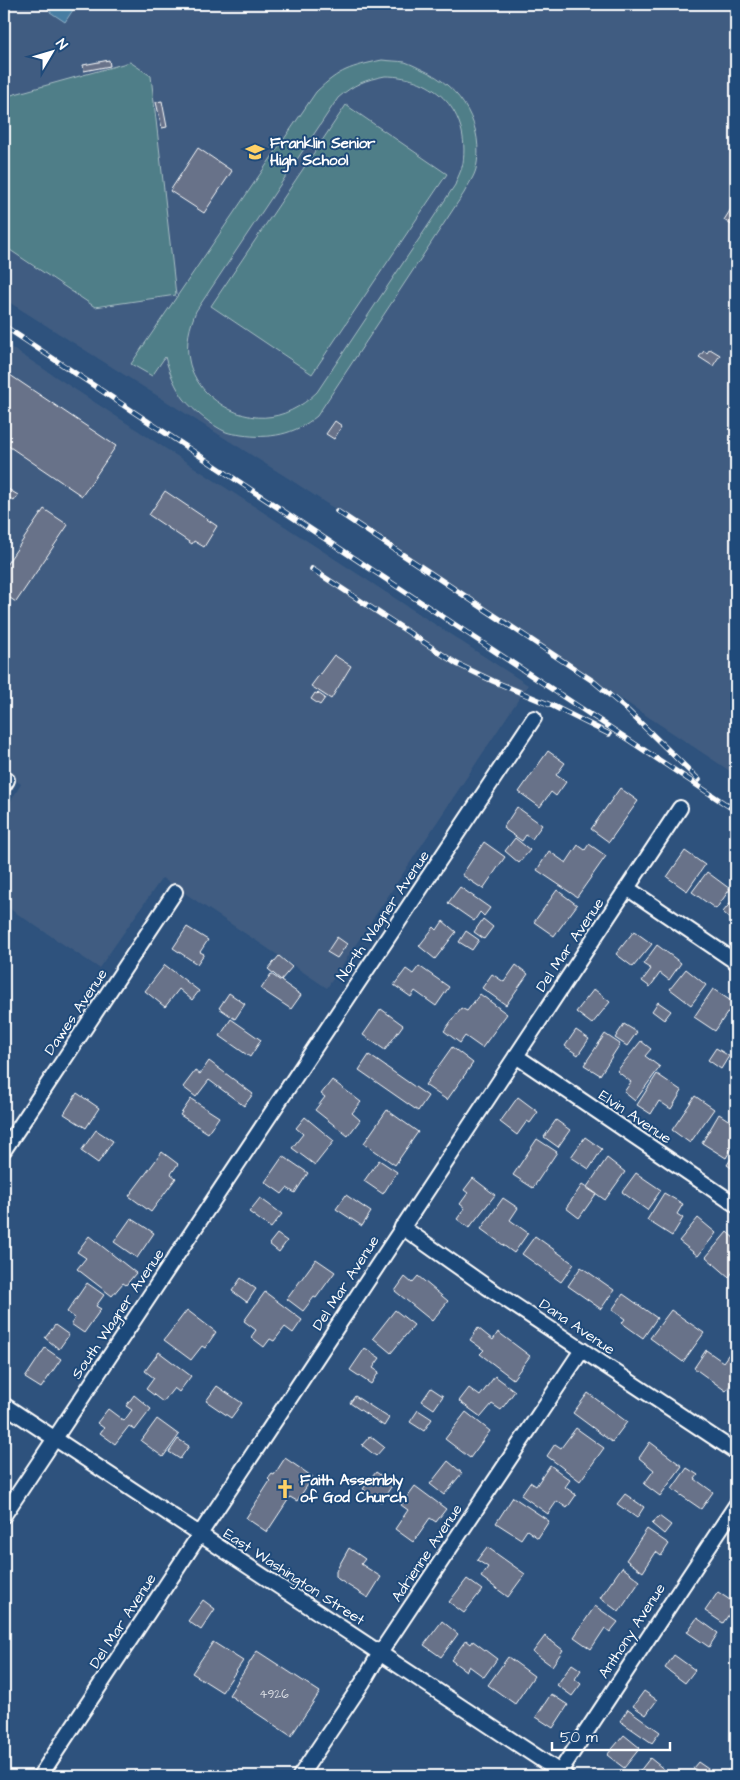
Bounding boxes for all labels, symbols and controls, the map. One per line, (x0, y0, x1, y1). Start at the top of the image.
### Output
north arrow (28, 28, 78, 78)
text: N (51, 35, 72, 54)
place label: Franklin Senior High School (270, 133, 376, 173)
school or university icon: Franklin Senior High School (244, 141, 266, 163)
street label: North Wagner Avenue (331, 846, 436, 986)
street label: Del Mar Avenue (531, 894, 609, 996)
street label: Dawes Avenue (39, 965, 113, 1059)
street label: Elvin Avenue (595, 1085, 675, 1149)
street label: Del Mar Avenue (307, 1231, 385, 1335)
street label: South Wagner Avenue (66, 1245, 170, 1384)
street label: Dana Avenue (535, 1294, 619, 1360)
place label: Faith Assembly of God Church (300, 1470, 407, 1508)
church icon: Faith Assembly of God Church (274, 1478, 296, 1500)
street label: Adrienne Avenue (386, 1500, 468, 1606)
street label: East Washington Street (219, 1523, 369, 1631)
street label: Del Mar Avenue (84, 1569, 162, 1673)
street label: Anthony Avenue (593, 1579, 671, 1683)
house number: 4926 (259, 1686, 289, 1703)
scale bar (552, 1720, 670, 1752)
text: 50 m (560, 1727, 598, 1748)

